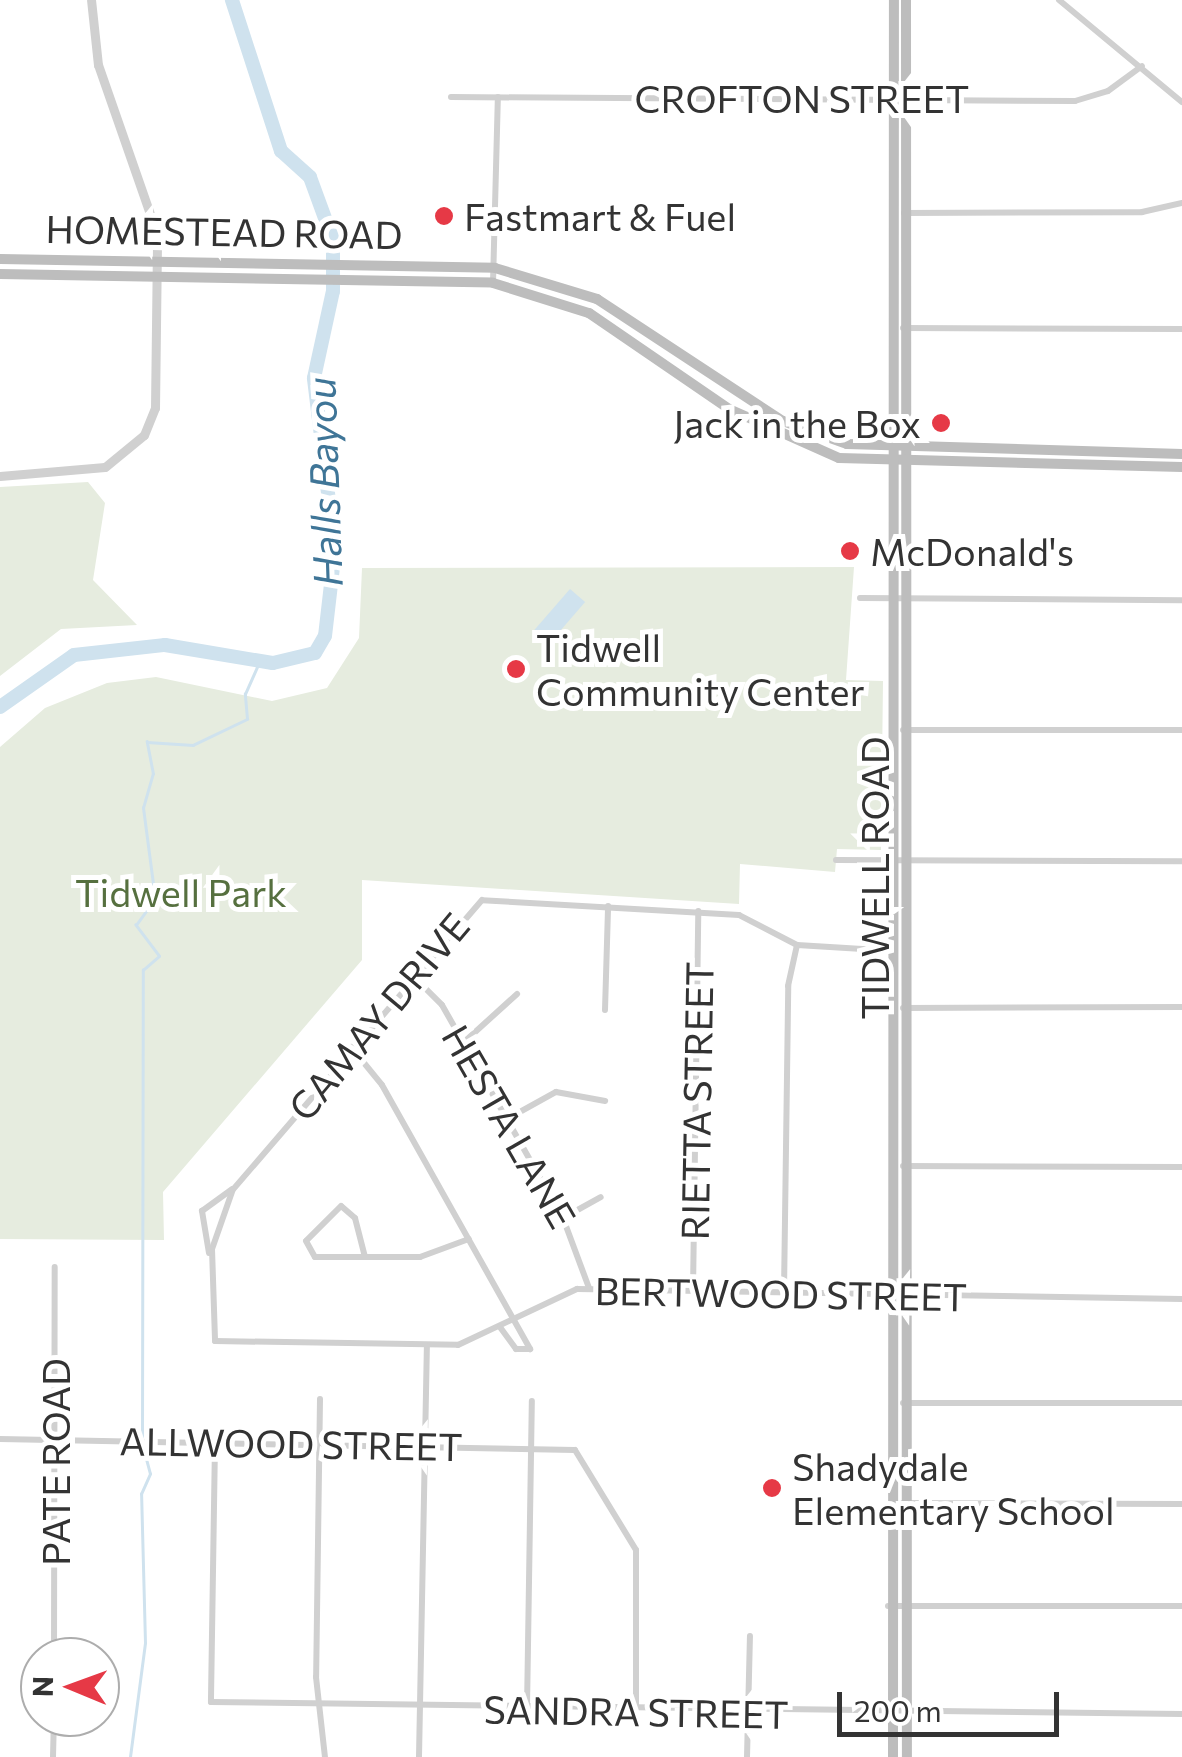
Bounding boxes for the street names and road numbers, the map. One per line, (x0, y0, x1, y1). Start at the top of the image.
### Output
street label: CROFTON STREET (635, 75, 969, 121)
street label: HOMESTEAD ROAD (45, 205, 403, 257)
street label: TIDWELL ROAD (851, 736, 897, 1020)
street label: CAMAY DRIVE (278, 903, 478, 1129)
street label: RIETTA STREET (671, 961, 721, 1241)
street label: HESTA LANE (434, 1016, 586, 1236)
street label: BERTWOOD STREET (594, 1267, 968, 1319)
street label: PATE ROAD (32, 1358, 78, 1566)
street label: ALLWOOD STREET (119, 1417, 463, 1469)
street label: SANDRA STREET (483, 1686, 789, 1736)

